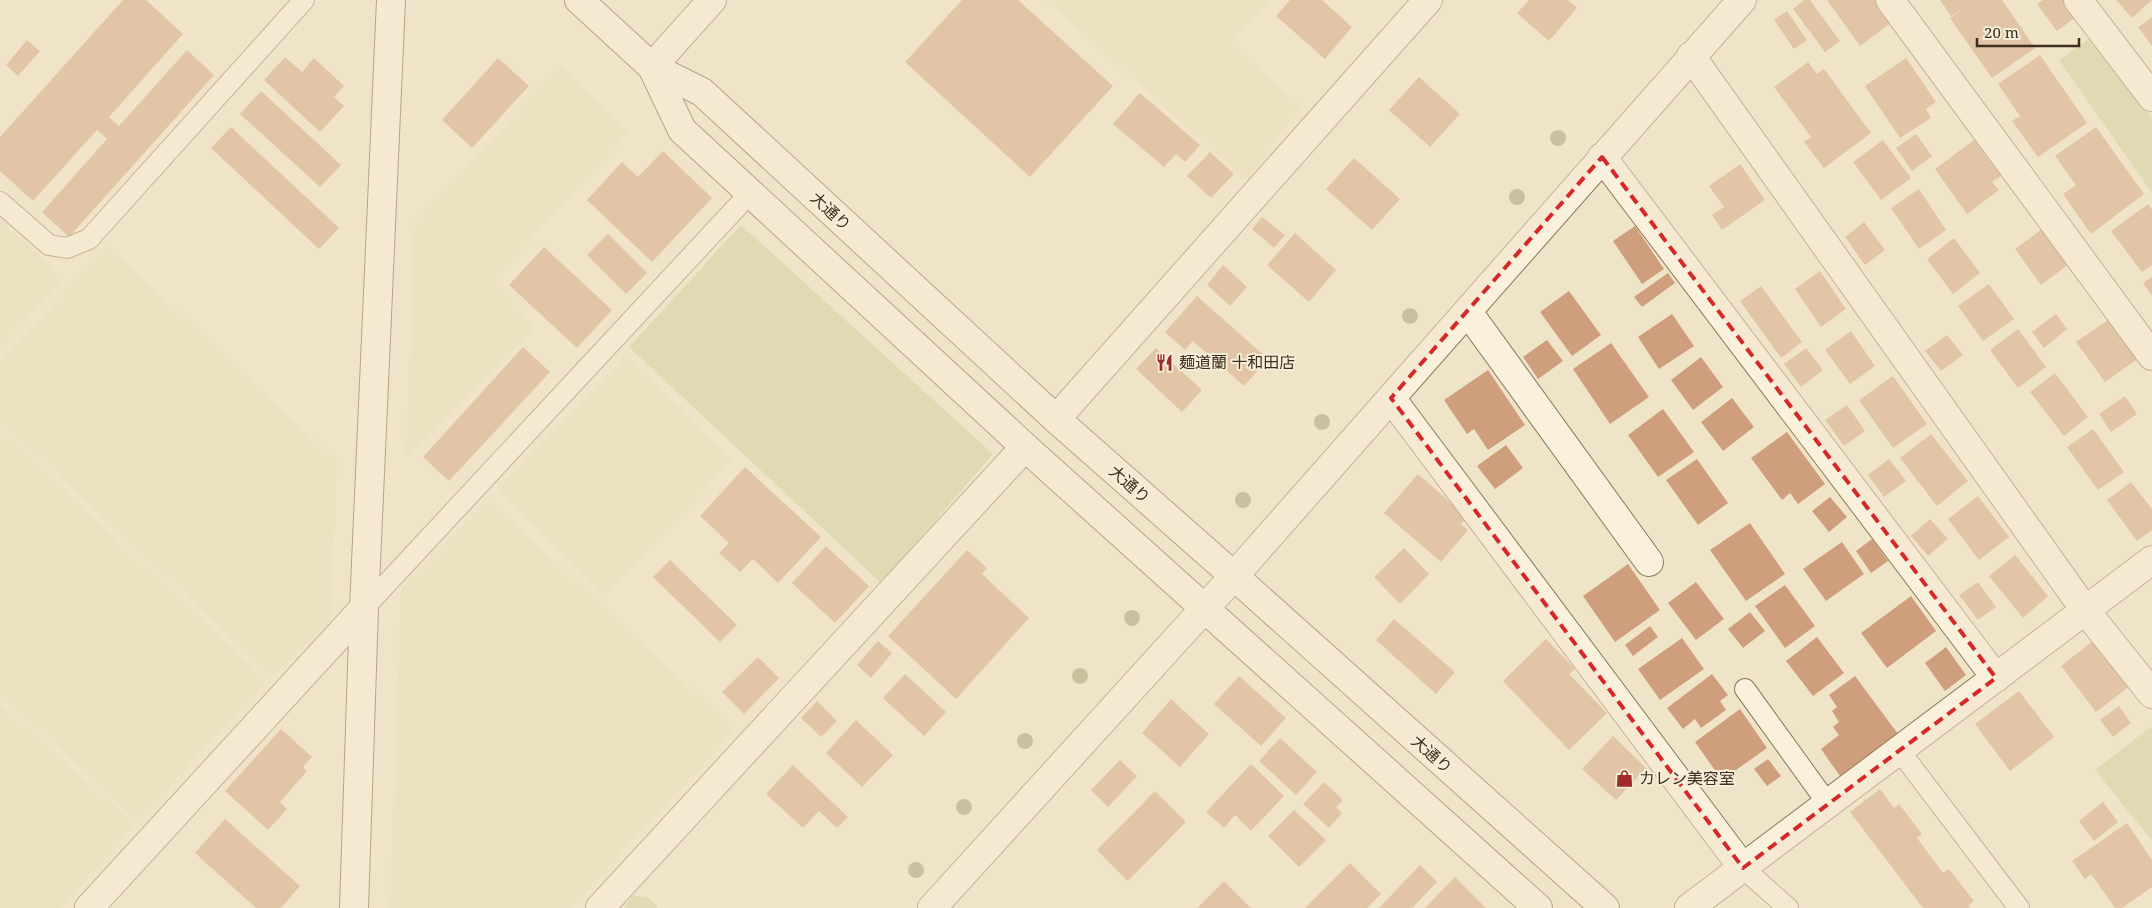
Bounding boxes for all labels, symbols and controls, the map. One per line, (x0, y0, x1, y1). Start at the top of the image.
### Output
scale bar (1977, 15, 2080, 47)
text: 20 m (1984, 22, 2019, 42)
street label: 大通り (806, 187, 856, 235)
place label: 麺道蘭 十和田店 (1179, 351, 1295, 373)
restaurant icon: 麺道蘭 十和田店 (1155, 352, 1175, 372)
street label: 大通り (1105, 460, 1155, 508)
street label: 大通り (1407, 730, 1457, 778)
place label: カレン美容室 (1639, 767, 1735, 789)
shop icon: カレン美容室 (1615, 768, 1635, 788)

